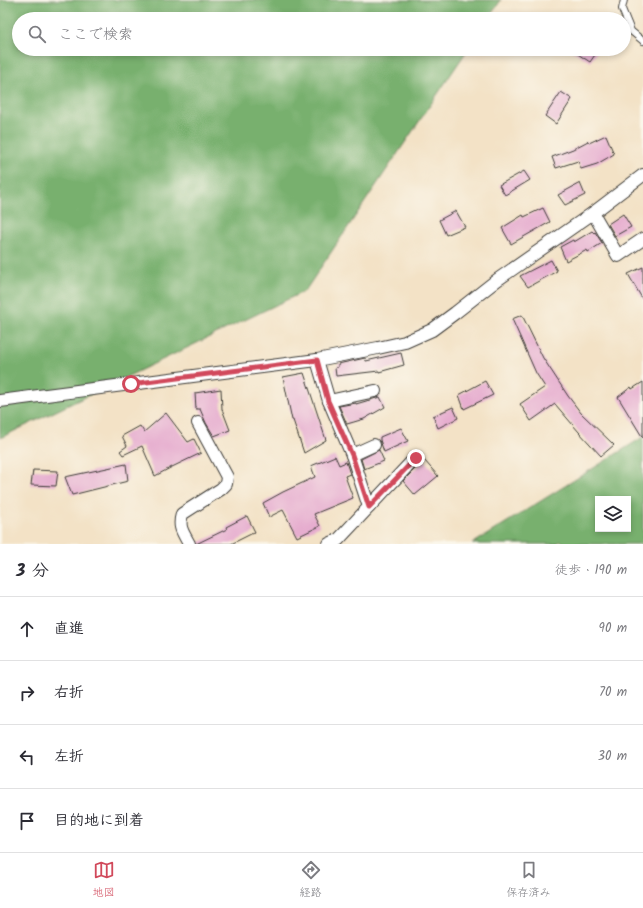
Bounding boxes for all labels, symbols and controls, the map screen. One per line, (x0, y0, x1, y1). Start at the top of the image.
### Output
search box (12, 12, 631, 56)
icon: search (26, 23, 48, 45)
text: ここで検索 (58, 23, 133, 47)
route start (122, 375, 140, 393)
route end (407, 449, 425, 467)
map controls (595, 496, 631, 532)
button: layers (595, 496, 631, 532)
text: 3 分 (16, 558, 49, 585)
text: 徒歩 · 190 m (555, 560, 627, 581)
text: 直進 (54, 617, 84, 641)
icon: ahead (16, 618, 38, 640)
text: 90 m (599, 618, 627, 639)
text: 右折 (54, 681, 84, 705)
icon: right (16, 682, 38, 704)
text: 70 m (599, 682, 627, 703)
text: 左折 (54, 745, 84, 769)
icon: left (16, 746, 38, 768)
text: 30 m (598, 746, 627, 767)
text: 目的地に到着 (54, 809, 144, 833)
icon: arrive (16, 810, 38, 832)
tab: 地図 (93, 859, 115, 902)
tab: 経路 (300, 859, 322, 902)
tab: 保存済み (507, 859, 551, 902)

